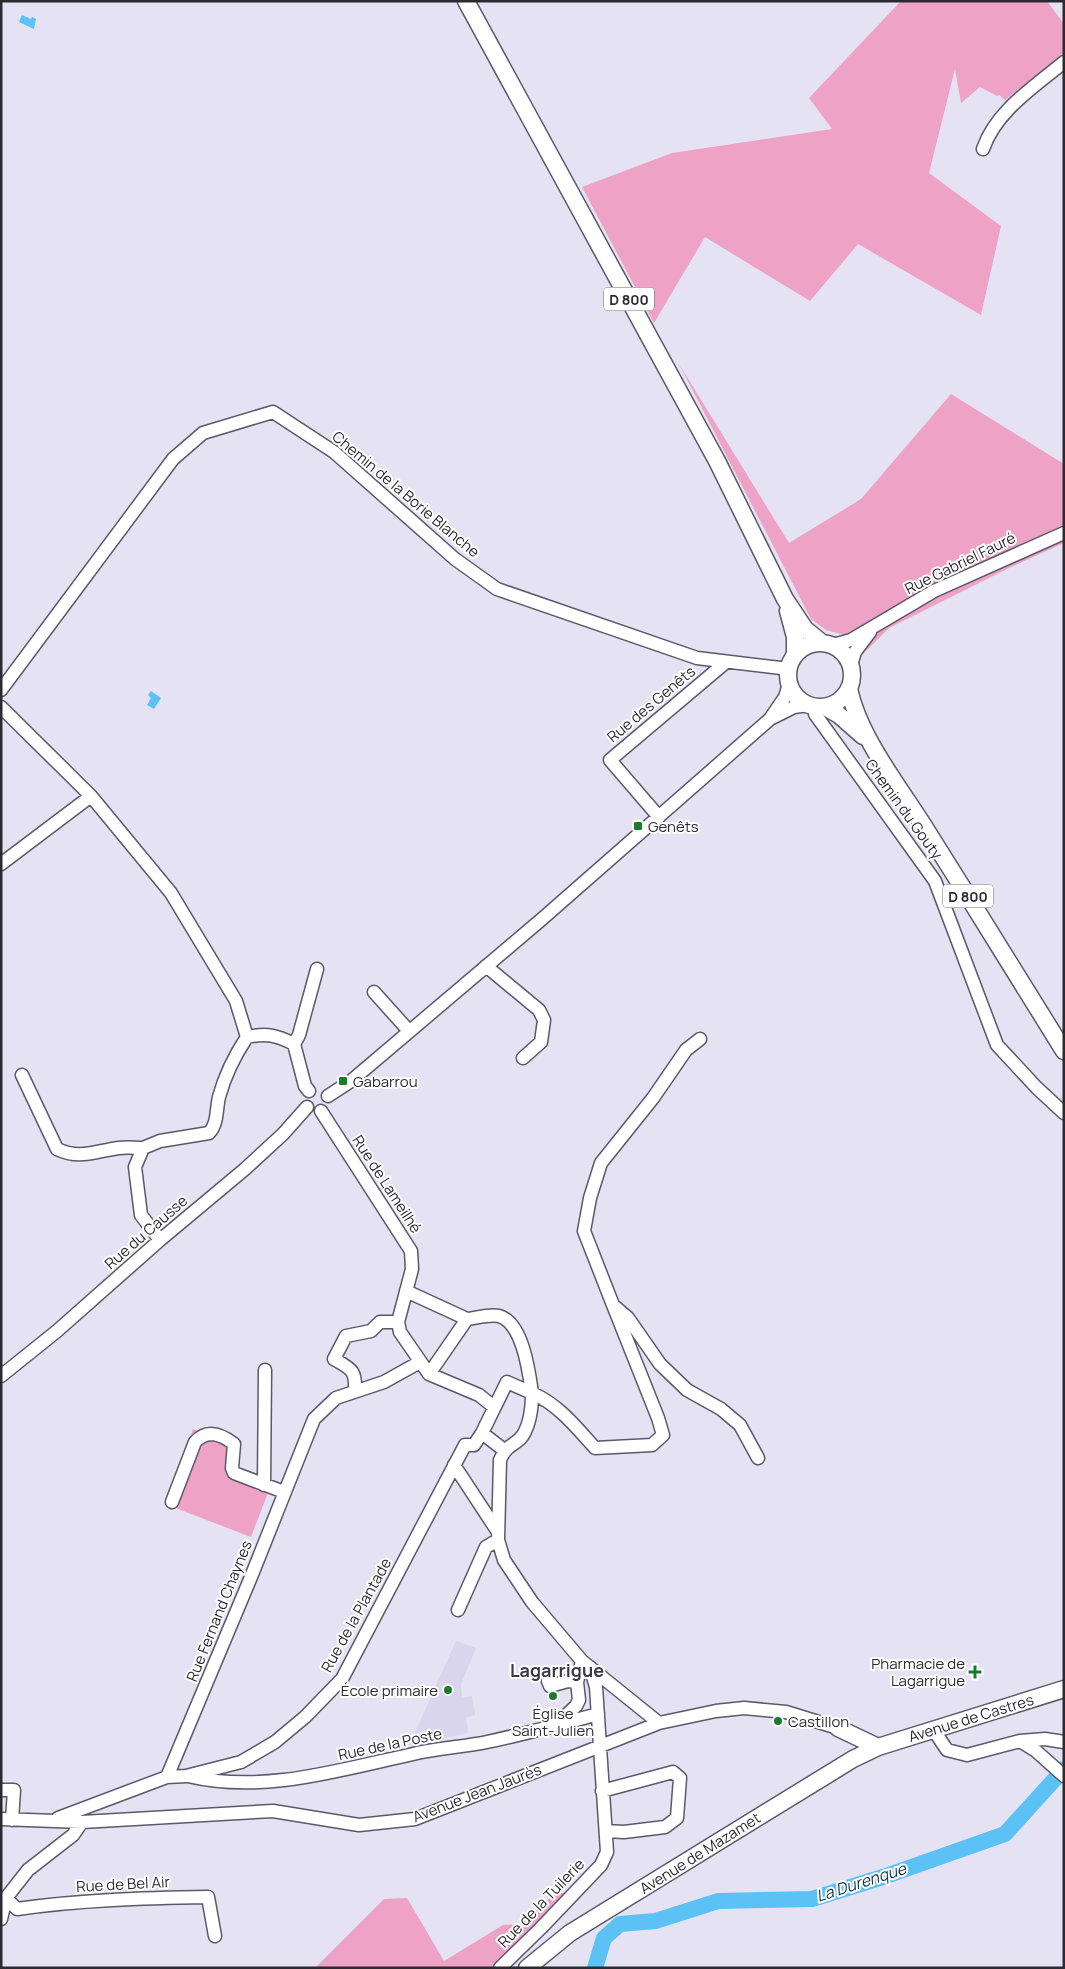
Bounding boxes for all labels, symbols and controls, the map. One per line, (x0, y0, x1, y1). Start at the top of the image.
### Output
road number: D 800 (604, 288, 654, 310)
street label: Chemin de la Borie Blanche (328, 426, 484, 562)
street label: Rue Gabriel Fauré (901, 527, 1019, 599)
street label: Rue des Genêts (602, 661, 700, 747)
street label: Chemin du Gouty (860, 755, 948, 863)
place label: Genêts (648, 816, 699, 837)
marker: Genêts (632, 820, 644, 832)
road number: D 800 (943, 884, 993, 908)
place label: Gabarrou (353, 1071, 418, 1092)
marker: Gabarrou (337, 1075, 349, 1087)
street label: Rue de Lameilhé (347, 1131, 427, 1237)
street label: Rue du Causse (100, 1190, 192, 1274)
street label: Rue Fernand Chaynes (181, 1537, 257, 1685)
street label: Rue de la Plantade (316, 1554, 396, 1676)
place label: Pharmacie de Lagarrigue (871, 1653, 965, 1691)
district label: Lagarrigue (510, 1658, 604, 1682)
marker: Pharmacie de Lagarrigue (969, 1666, 981, 1678)
place label: École primaire (341, 1680, 438, 1701)
marker: École primaire (442, 1684, 454, 1696)
street label: Avenue de Castres (906, 1689, 1036, 1747)
marker: Église Saint-Julien (547, 1690, 559, 1702)
place label: Église Saint-Julien (512, 1703, 594, 1741)
place label: Castillon (788, 1711, 849, 1732)
marker: Castillon (772, 1715, 784, 1727)
street label: Rue de la Poste (336, 1723, 444, 1765)
street label: Avenue Jean Jaurès (410, 1759, 545, 1827)
street label: Avenue de Mazamet (635, 1807, 765, 1899)
street label: Rue de la Tuilerie (493, 1854, 589, 1952)
water label: La Durenque (813, 1857, 910, 1907)
street label: Rue de Bel Air (76, 1871, 171, 1897)

